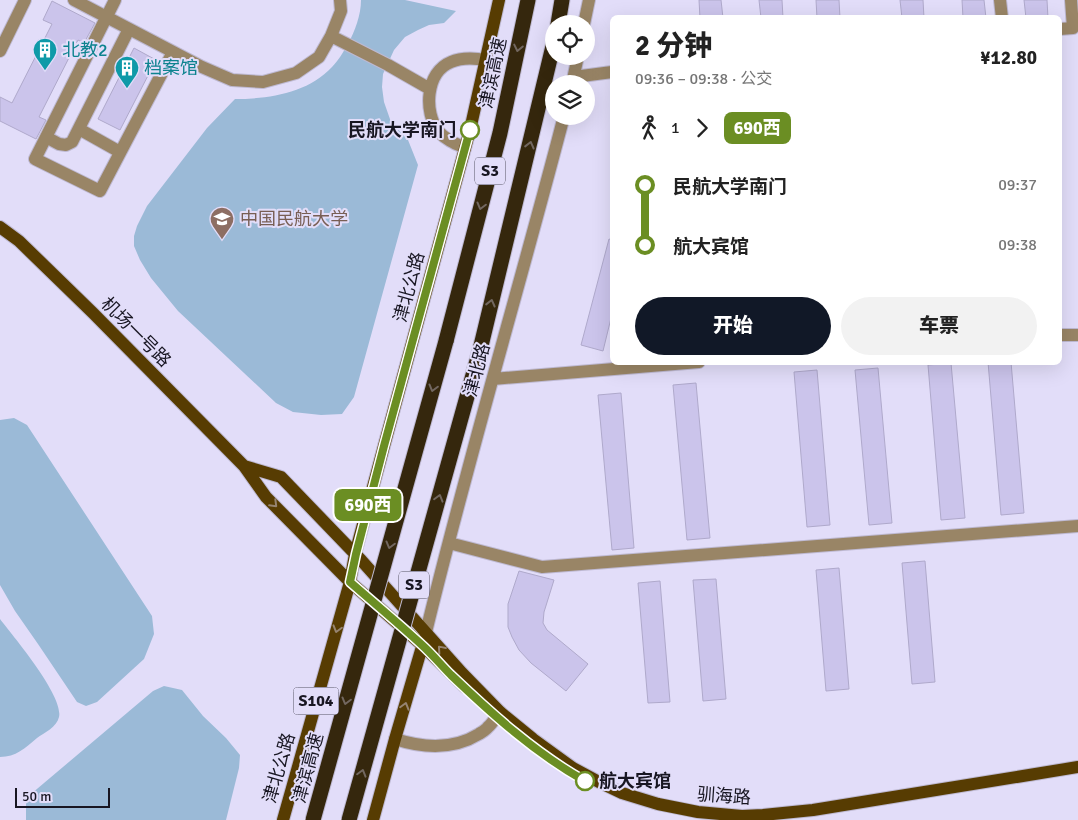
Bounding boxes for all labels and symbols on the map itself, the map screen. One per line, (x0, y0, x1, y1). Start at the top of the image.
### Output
street label: 津滨高速 (475, 35, 511, 111)
building icon: 北教2 (32, 37, 58, 71)
place label: 北教2 (62, 39, 108, 61)
one-way arrow (513, 43, 524, 52)
building icon: 档案馆 (114, 55, 140, 89)
place label: 档案馆 (144, 57, 198, 79)
place label: 民航大学南门 (348, 119, 456, 141)
marker: 民航大学南门 (460, 120, 480, 140)
one-way arrow (524, 141, 535, 150)
road number: S3 (475, 158, 505, 185)
one-way arrow (476, 201, 487, 210)
school or university icon: 中国民航大学 (209, 206, 235, 240)
place label: 中国民航大学 (240, 208, 348, 230)
street label: 津北公路 (389, 249, 429, 325)
street label: 机场一号路 (96, 292, 176, 372)
one-way arrow (485, 299, 496, 308)
street label: 津北路 (459, 341, 495, 399)
one-way arrow (428, 384, 439, 393)
line badge: 690西 (333, 489, 403, 521)
one-way arrow (433, 495, 443, 503)
one-way arrow (268, 499, 277, 508)
one-way arrow (385, 540, 395, 548)
road number: S3 (399, 572, 429, 598)
one-way arrow (332, 624, 342, 632)
one-way arrow (438, 646, 446, 655)
road number: S104 (294, 688, 338, 714)
one-way arrow (342, 697, 352, 705)
one-way arrow (399, 702, 409, 710)
street label: 津北公路 (259, 730, 299, 806)
street label: 津滨高速 (288, 730, 328, 806)
one-way arrow (357, 769, 367, 778)
place label: 航大宾馆 (599, 770, 671, 792)
marker: 航大宾馆 (575, 771, 595, 791)
street label: 驯海路 (696, 783, 752, 809)
scale bar (15, 785, 110, 808)

